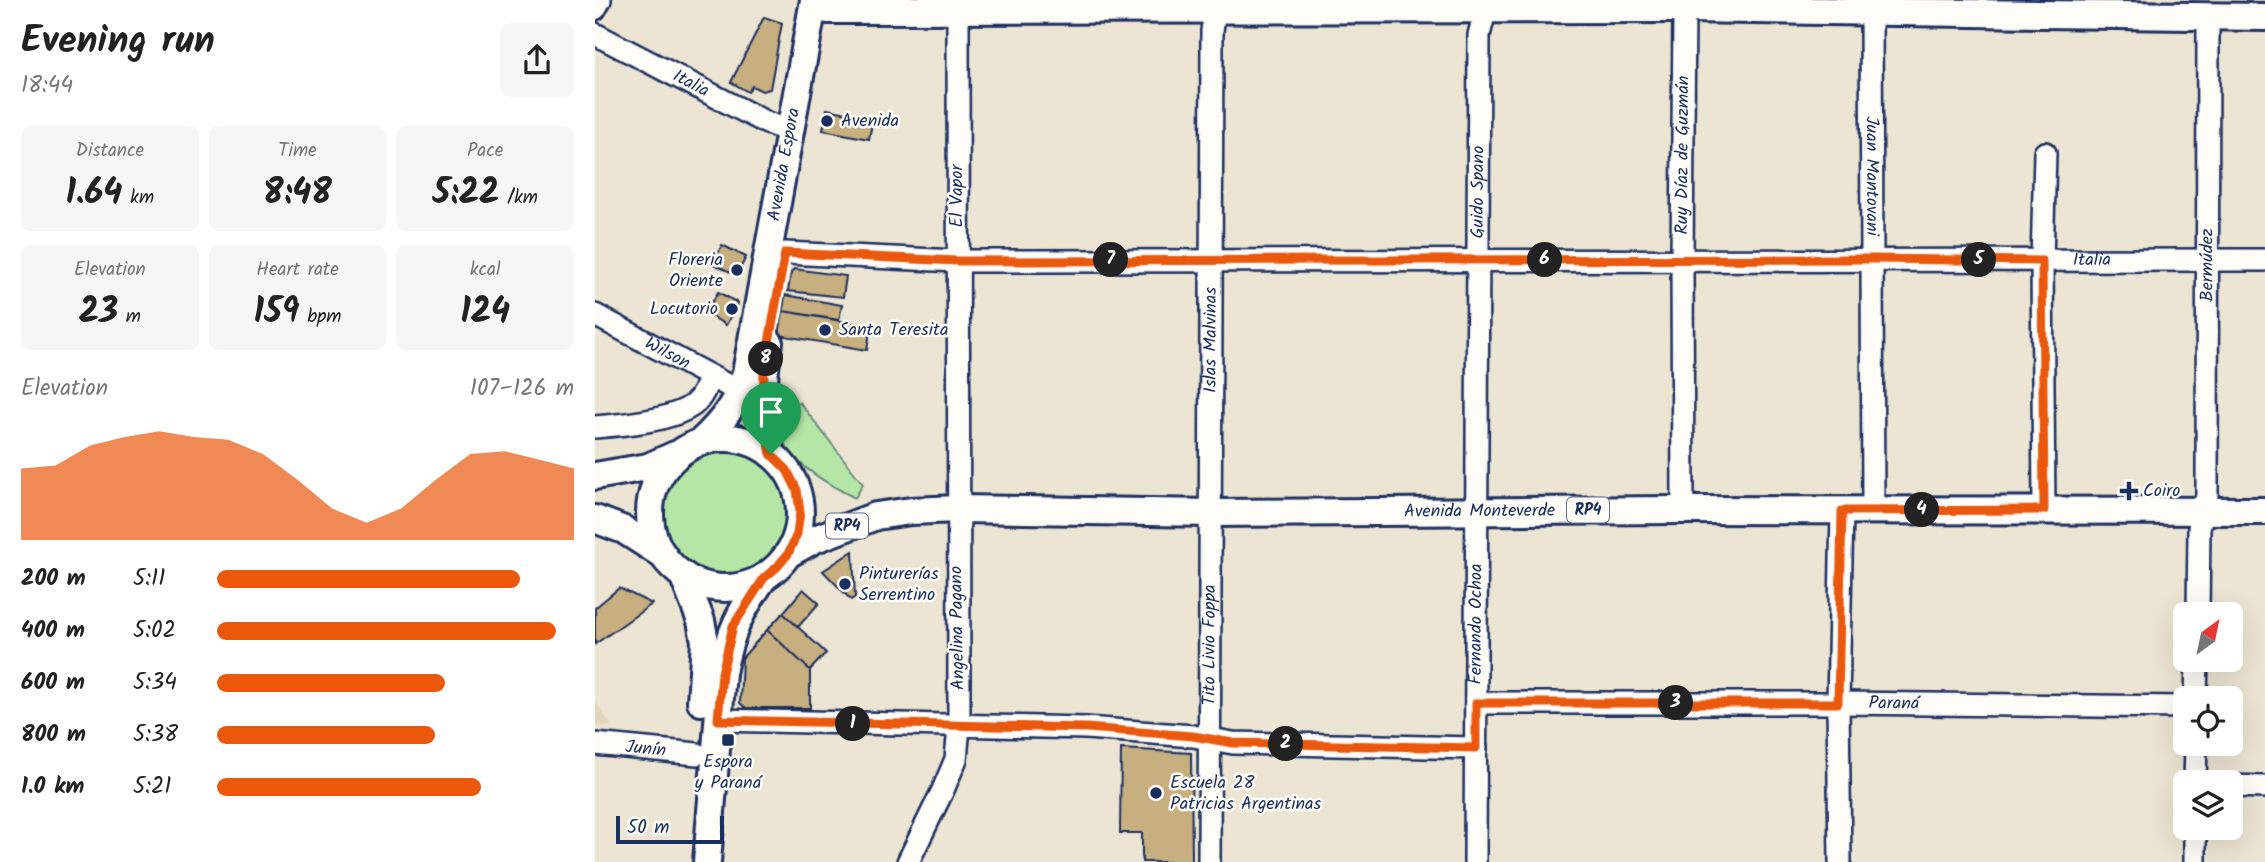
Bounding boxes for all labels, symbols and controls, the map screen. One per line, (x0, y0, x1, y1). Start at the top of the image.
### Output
text: Evening run (21, 12, 215, 72)
button: share (500, 23, 574, 97)
street label: Italia (667, 62, 715, 105)
text: 18:44 (21, 68, 73, 104)
street label: Ruy Díaz de Guzmán (1668, 76, 1698, 234)
street label: Avenida Espora (759, 106, 809, 223)
place label: Avenida (841, 107, 899, 136)
marker: Avenida (819, 113, 835, 129)
street label: Juan Mantovani (1857, 116, 1886, 237)
text: Distance (76, 136, 144, 166)
text: Time (278, 136, 317, 166)
text: Pace (467, 136, 503, 166)
street label: Guido Spano (1464, 146, 1493, 238)
street label: El Vapor (943, 164, 972, 227)
text: 1.64 (66, 166, 122, 222)
text: 8:48 (263, 166, 332, 222)
text: 5:22 (432, 166, 500, 222)
text: km (122, 183, 154, 213)
text: /km (500, 183, 538, 213)
street label: Bermúdez (2193, 228, 2222, 302)
pin: 7 (1093, 243, 1129, 278)
pin: 6 (1527, 243, 1563, 278)
pin: 5 (1961, 243, 1997, 278)
text: 7 (1106, 244, 1115, 274)
text: 6 (1539, 244, 1550, 274)
text: 5 (1974, 244, 1983, 274)
place label: Floreria Oriente (668, 246, 723, 296)
street label: Italia (2073, 246, 2111, 275)
text: Elevation (74, 255, 146, 285)
text: Heart rate (256, 255, 339, 285)
text: kcal (470, 255, 501, 285)
marker: Floreria Oriente (729, 262, 745, 278)
text: 23 (79, 285, 118, 341)
text: 159 (254, 285, 300, 341)
text: 124 (460, 285, 510, 341)
street label: Islas Malvinas (1196, 287, 1226, 393)
place label: Locutorio (650, 295, 718, 324)
marker: Locutorio (724, 301, 740, 317)
text: m (118, 302, 141, 332)
text: bpm (300, 302, 341, 332)
place label: Santa Teresita (839, 316, 948, 345)
marker: Santa Teresita (817, 322, 833, 338)
street label: Wilson (639, 329, 696, 378)
pin: 8 (749, 342, 783, 376)
text: 8 (760, 343, 771, 373)
text: Elevation (21, 371, 108, 407)
text: 107–126 m (470, 371, 574, 407)
pin (741, 382, 801, 454)
icon: arrive (752, 393, 790, 431)
place label: Coiro (2143, 477, 2180, 506)
marker: Coiro (2121, 483, 2137, 499)
pin: 4 (1905, 492, 1939, 528)
text: 4 (1916, 494, 1927, 524)
street label: Avenida Monteverde (1404, 496, 1555, 526)
road number: RP4 (1567, 498, 1609, 523)
road number: RP4 (826, 513, 868, 538)
place label: Pinturerías Serrentino (859, 560, 939, 610)
text: 200 m (21, 561, 86, 597)
text: 5:11 (133, 561, 165, 597)
street label: Fernando Ochoa (1461, 564, 1491, 685)
street label: Angelina Pagano (942, 566, 974, 690)
marker: Pinturerías Serrentino (837, 576, 853, 592)
street label: Tito Livio Foppa (1195, 584, 1225, 706)
north arrow (2173, 602, 2243, 672)
map controls (2173, 602, 2243, 840)
text: 400 m (21, 613, 85, 649)
text: 5:02 (133, 613, 176, 649)
text: 600 m (21, 665, 85, 701)
text: 5:34 (133, 665, 177, 701)
pin: 3 (1659, 686, 1693, 720)
button: locate (2173, 686, 2243, 756)
text: 3 (1670, 687, 1681, 717)
street label: Paraná (1868, 689, 1921, 718)
pin: 1 (835, 706, 871, 742)
text: 1 (850, 708, 855, 738)
text: 800 m (21, 717, 86, 753)
text: 5:38 (133, 717, 178, 753)
pin: 2 (1269, 726, 1303, 762)
text: 2 (1280, 728, 1291, 758)
marker: Espora y Paraná (720, 732, 736, 748)
street label: Junín (624, 733, 667, 765)
place label: Espora y Paraná (694, 748, 763, 798)
text: 1.0 km (21, 769, 84, 805)
text: 5:21 (133, 769, 172, 805)
place label: Escuela 28 Patricias Argentinas (1170, 769, 1321, 819)
button: layers (2173, 770, 2243, 840)
marker: Escuela 28 Patricias Argentinas (1148, 785, 1164, 801)
scale bar (616, 813, 725, 845)
text: 50 m (627, 813, 669, 843)

